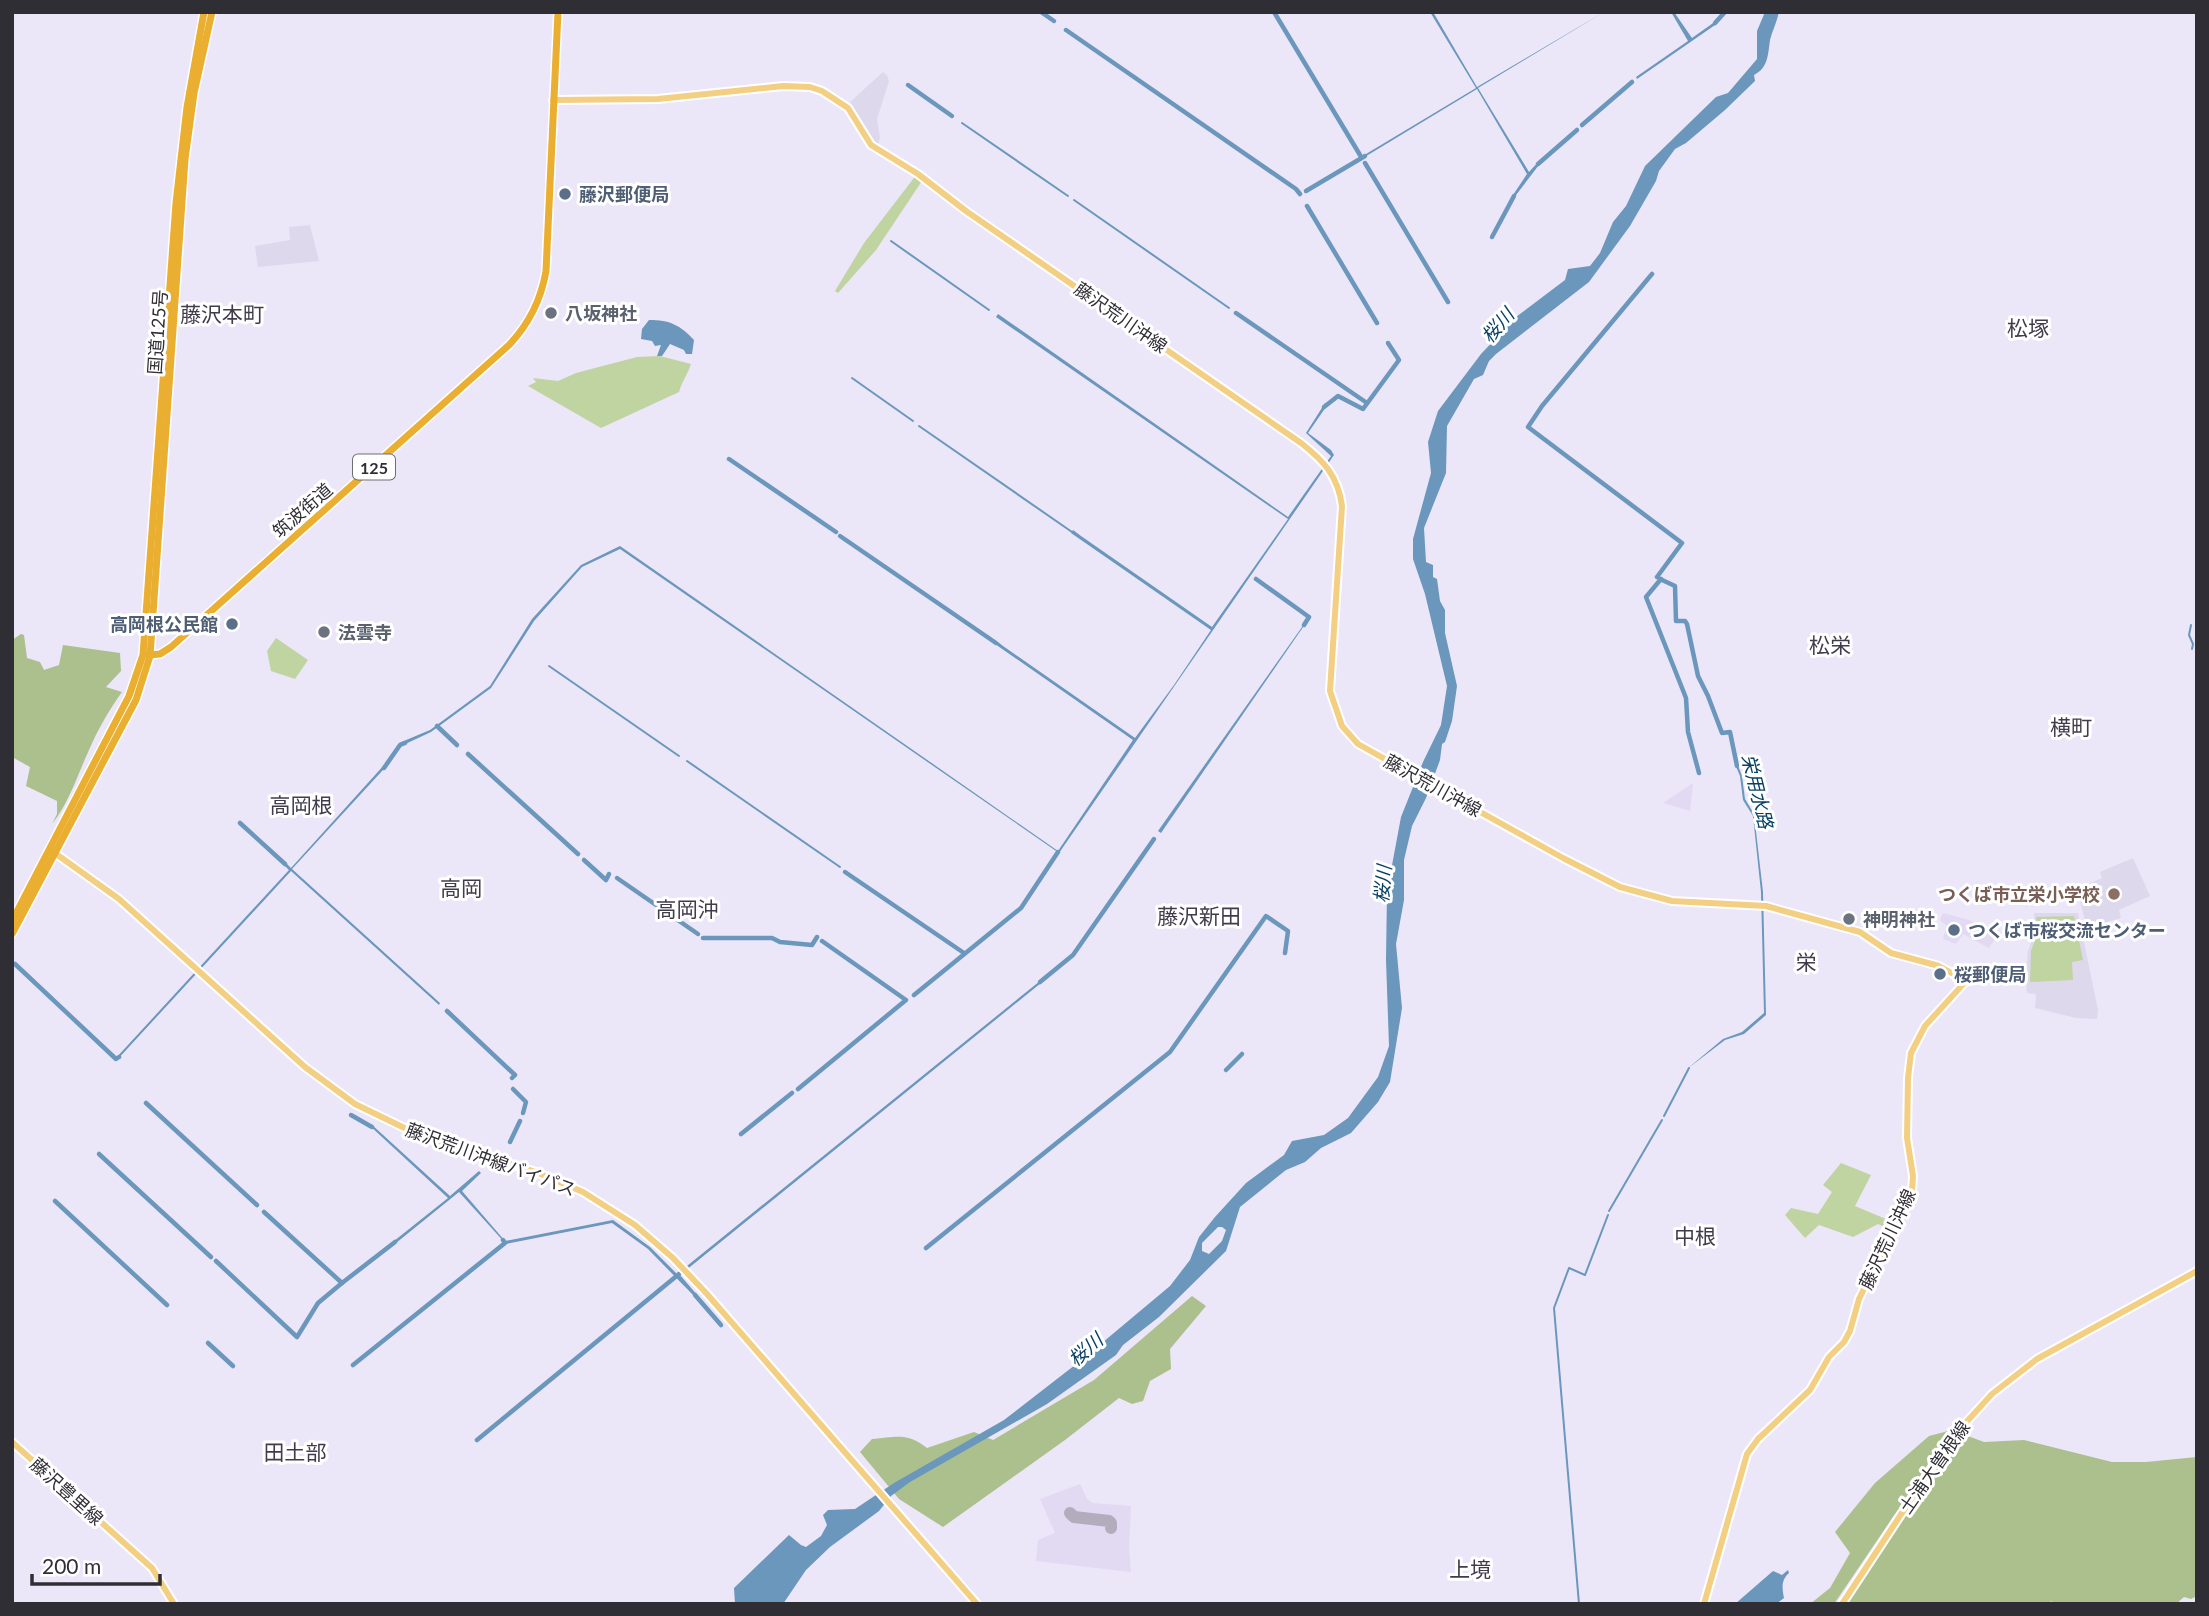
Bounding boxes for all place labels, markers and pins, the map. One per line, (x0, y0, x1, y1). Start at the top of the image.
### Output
place label: 藤沢郵便局 (579, 183, 669, 205)
marker: 藤沢郵便局 (557, 186, 573, 202)
place label: 八坂神社 (565, 302, 637, 324)
marker: 八坂神社 (543, 305, 559, 321)
place label: 高岡根公民館 (110, 613, 218, 635)
marker: 高岡根公民館 (224, 616, 240, 632)
place label: 法雲寺 (338, 621, 392, 643)
marker: 法雲寺 (316, 624, 332, 640)
place label: つくば市立栄小学校 (1938, 883, 2100, 905)
marker: つくば市立栄小学校 (2106, 886, 2122, 902)
place label: 神明神社 (1863, 908, 1935, 930)
marker: 神明神社 (1841, 911, 1857, 927)
place label: つくば市桜交流センター (1968, 919, 2166, 941)
marker: つくば市桜交流センター (1946, 922, 1962, 938)
place label: 桜郵便局 (1954, 963, 2026, 985)
marker: 桜郵便局 (1932, 966, 1948, 982)

